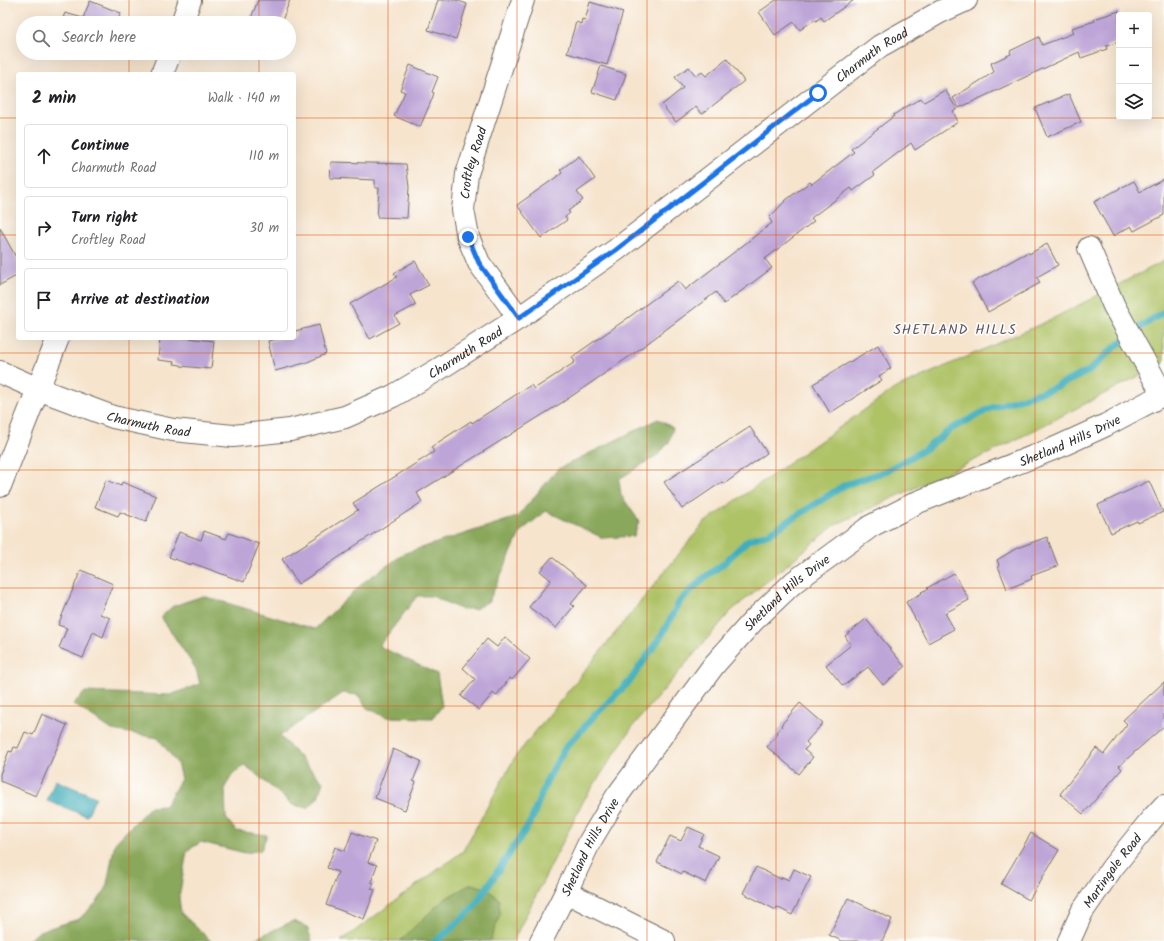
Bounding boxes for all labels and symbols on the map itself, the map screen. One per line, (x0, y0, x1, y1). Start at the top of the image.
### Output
street label: Charmuth Road (831, 23, 913, 89)
route start (809, 84, 827, 102)
street label: Croftley Road (455, 124, 494, 200)
route end (459, 228, 477, 246)
district label: SHETLAND HILLS (893, 319, 1017, 341)
street label: Charmuth Road (425, 322, 508, 385)
street label: Charmuth Road (103, 406, 192, 444)
street label: Shetland Hills Drive (1016, 410, 1125, 473)
street label: Shetland Hills Drive (740, 550, 835, 637)
street label: Shetland Hills Drive (556, 794, 626, 900)
street label: Martingale Road (1079, 829, 1148, 913)

